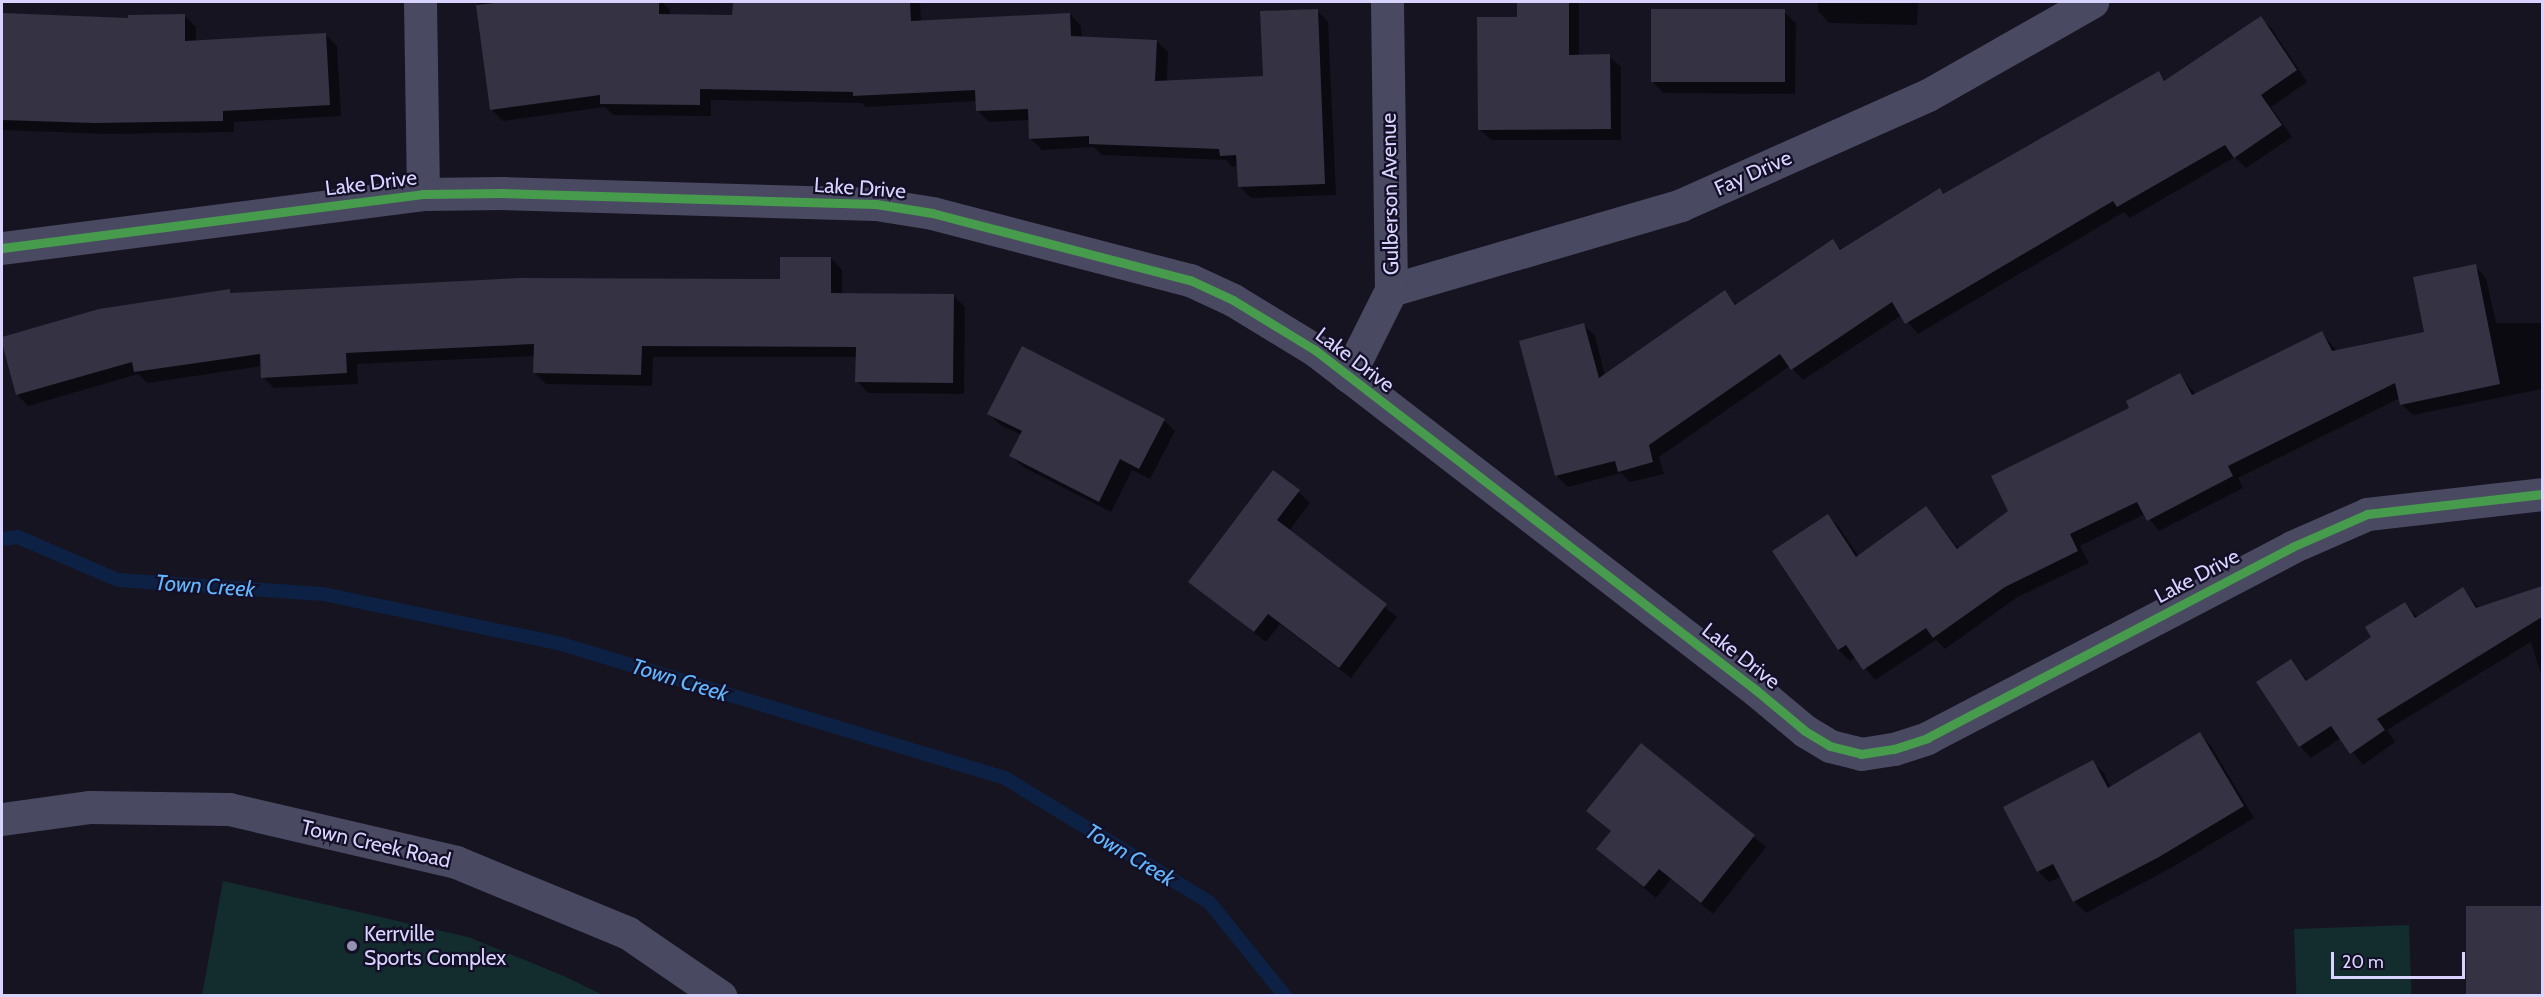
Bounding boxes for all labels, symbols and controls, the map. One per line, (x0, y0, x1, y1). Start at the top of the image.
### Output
street label: Gulberson Avenue (1376, 113, 1404, 275)
street label: Fay Drive (1710, 145, 1796, 201)
street label: Lake Drive (324, 165, 418, 201)
street label: Lake Drive (813, 172, 907, 204)
street label: Lake Drive (1311, 322, 1399, 398)
street label: Lake Drive (2150, 543, 2244, 609)
water label: Town Creek (154, 569, 256, 603)
street label: Lake Drive (1697, 618, 1785, 694)
water label: Town Creek (628, 653, 732, 707)
street label: Town Creek Road (299, 815, 453, 873)
water label: Town Creek (1080, 818, 1180, 892)
place label: Kerrville Sports Complex (364, 921, 506, 971)
marker: Kerrville Sports Complex (345, 939, 359, 953)
scale bar (2334, 940, 2468, 978)
text: 20 m (2342, 951, 2384, 973)

